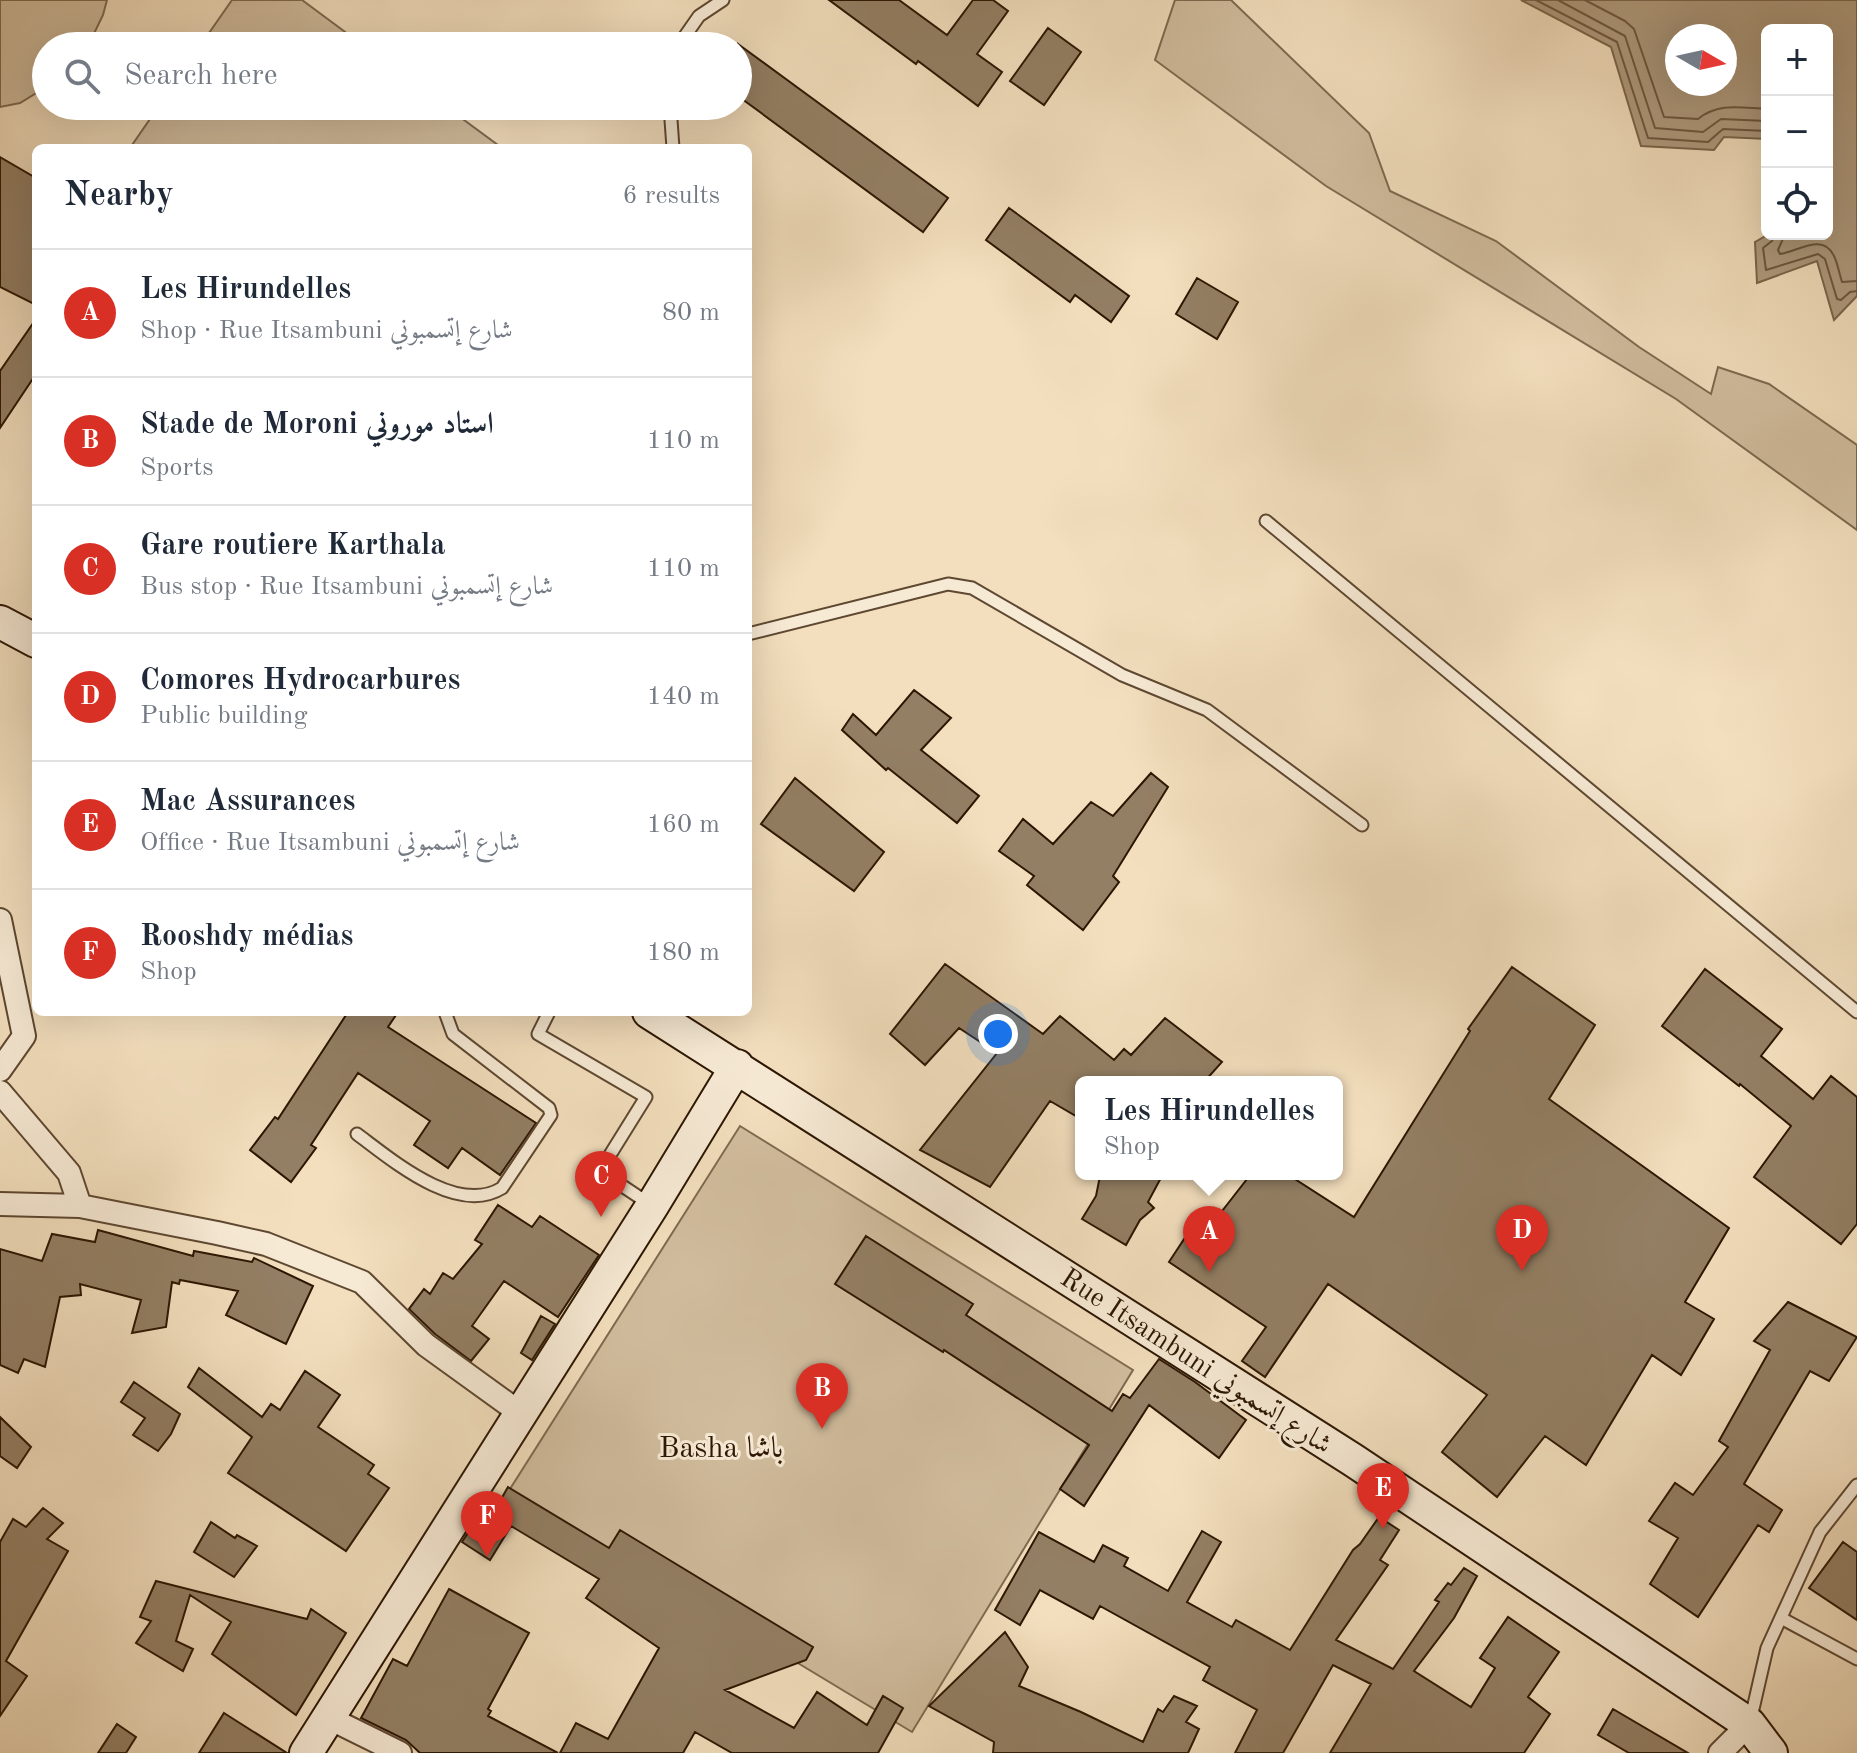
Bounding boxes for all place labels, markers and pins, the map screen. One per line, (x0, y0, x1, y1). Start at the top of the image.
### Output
pin: C (575, 1151, 627, 1217)
pin: D (1496, 1205, 1548, 1271)
pin: A (1183, 1206, 1235, 1272)
pin: B (796, 1363, 848, 1429)
pin: E (1357, 1463, 1409, 1529)
pin: F (461, 1491, 513, 1557)

